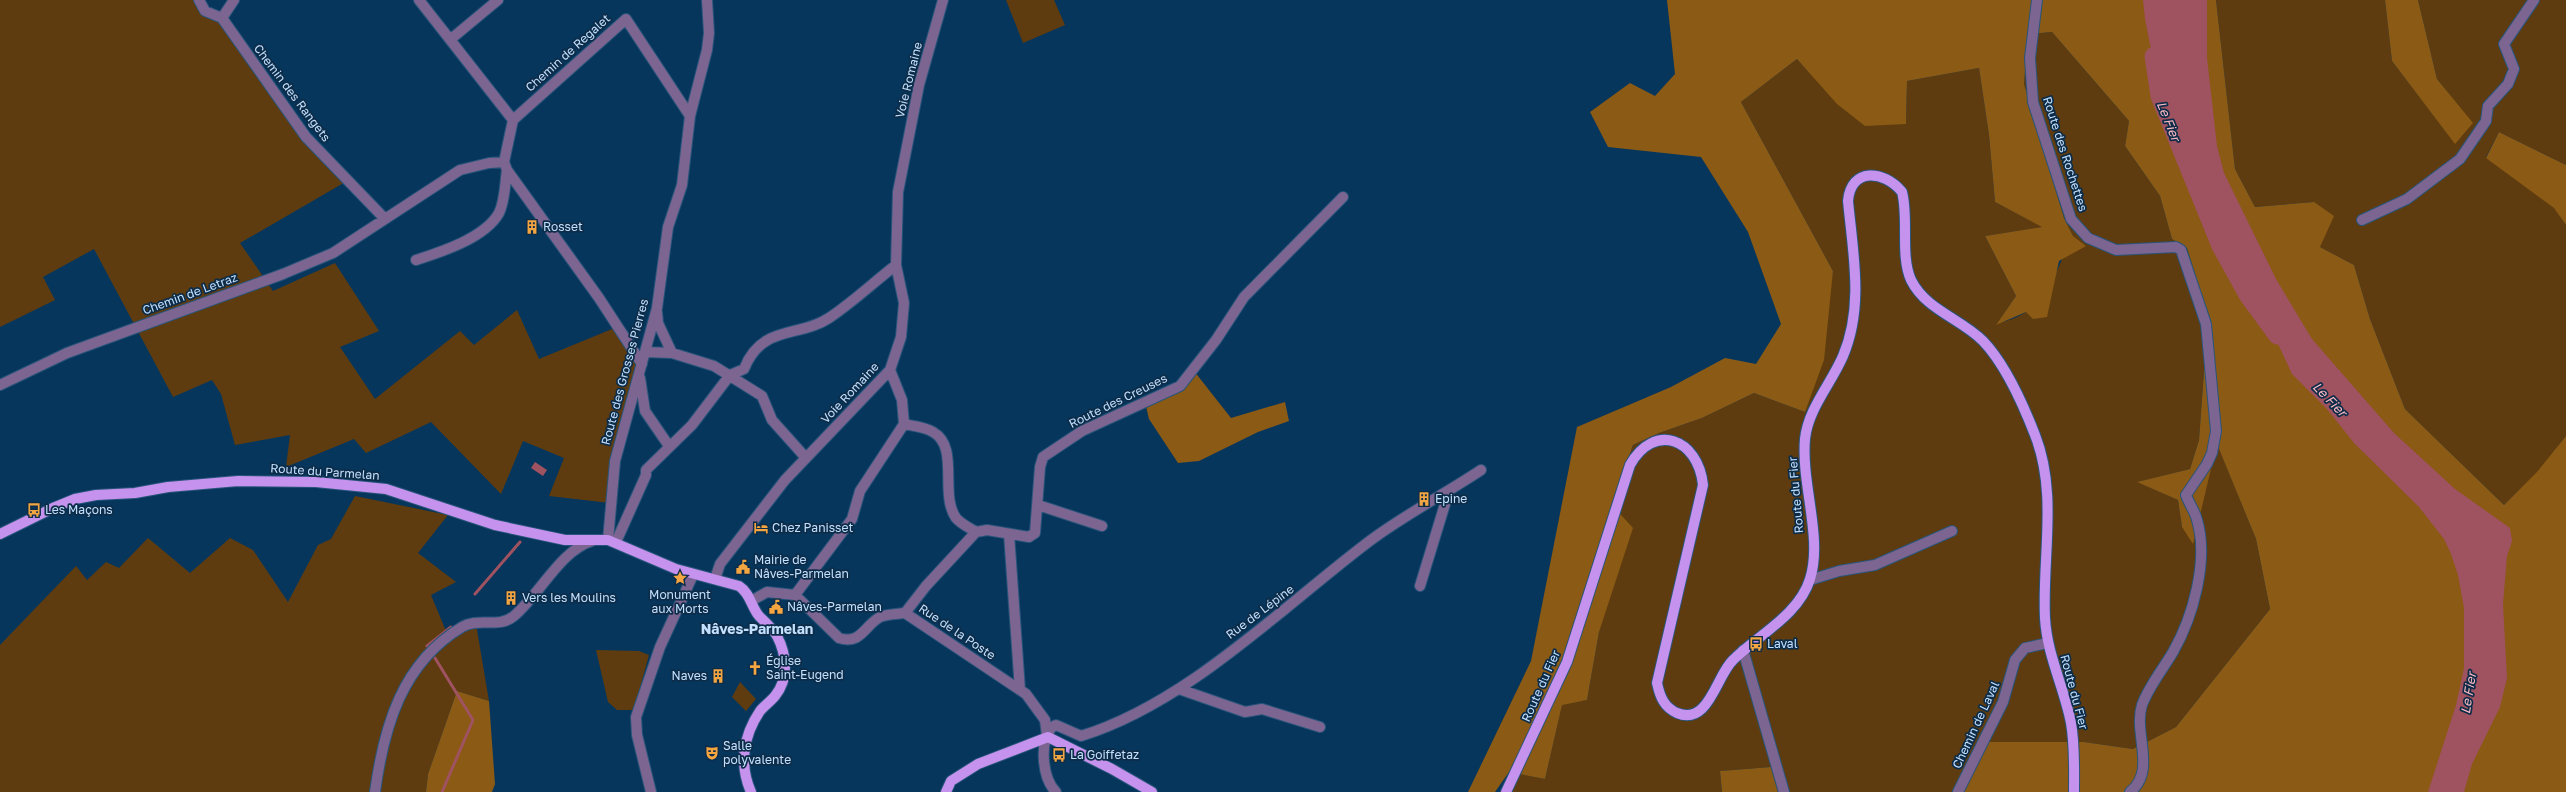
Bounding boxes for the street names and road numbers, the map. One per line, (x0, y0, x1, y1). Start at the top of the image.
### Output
street label: Chemin de Regalet (522, 11, 613, 95)
street label: Voie Romaine (892, 40, 925, 119)
street label: Chemin des Rangets (251, 41, 334, 144)
street label: Route des Rochettes (2040, 95, 2091, 213)
street label: Chemin de Letraz (140, 269, 239, 318)
street label: Route des Grosses Pierres (598, 297, 651, 447)
street label: Voie Romaine (818, 359, 882, 426)
street label: Route des Creuses (1066, 370, 1169, 431)
street label: Route du Fier (1785, 456, 1806, 534)
street label: Route du Parmelan (270, 460, 380, 483)
street label: Rue de Lépine (1223, 581, 1297, 642)
street label: Rue de la Poste (916, 600, 998, 663)
street label: Route du Fier (1518, 647, 1563, 724)
street label: Route du Fier (2057, 653, 2092, 731)
street label: Chemin de Laval (1949, 679, 2002, 771)

